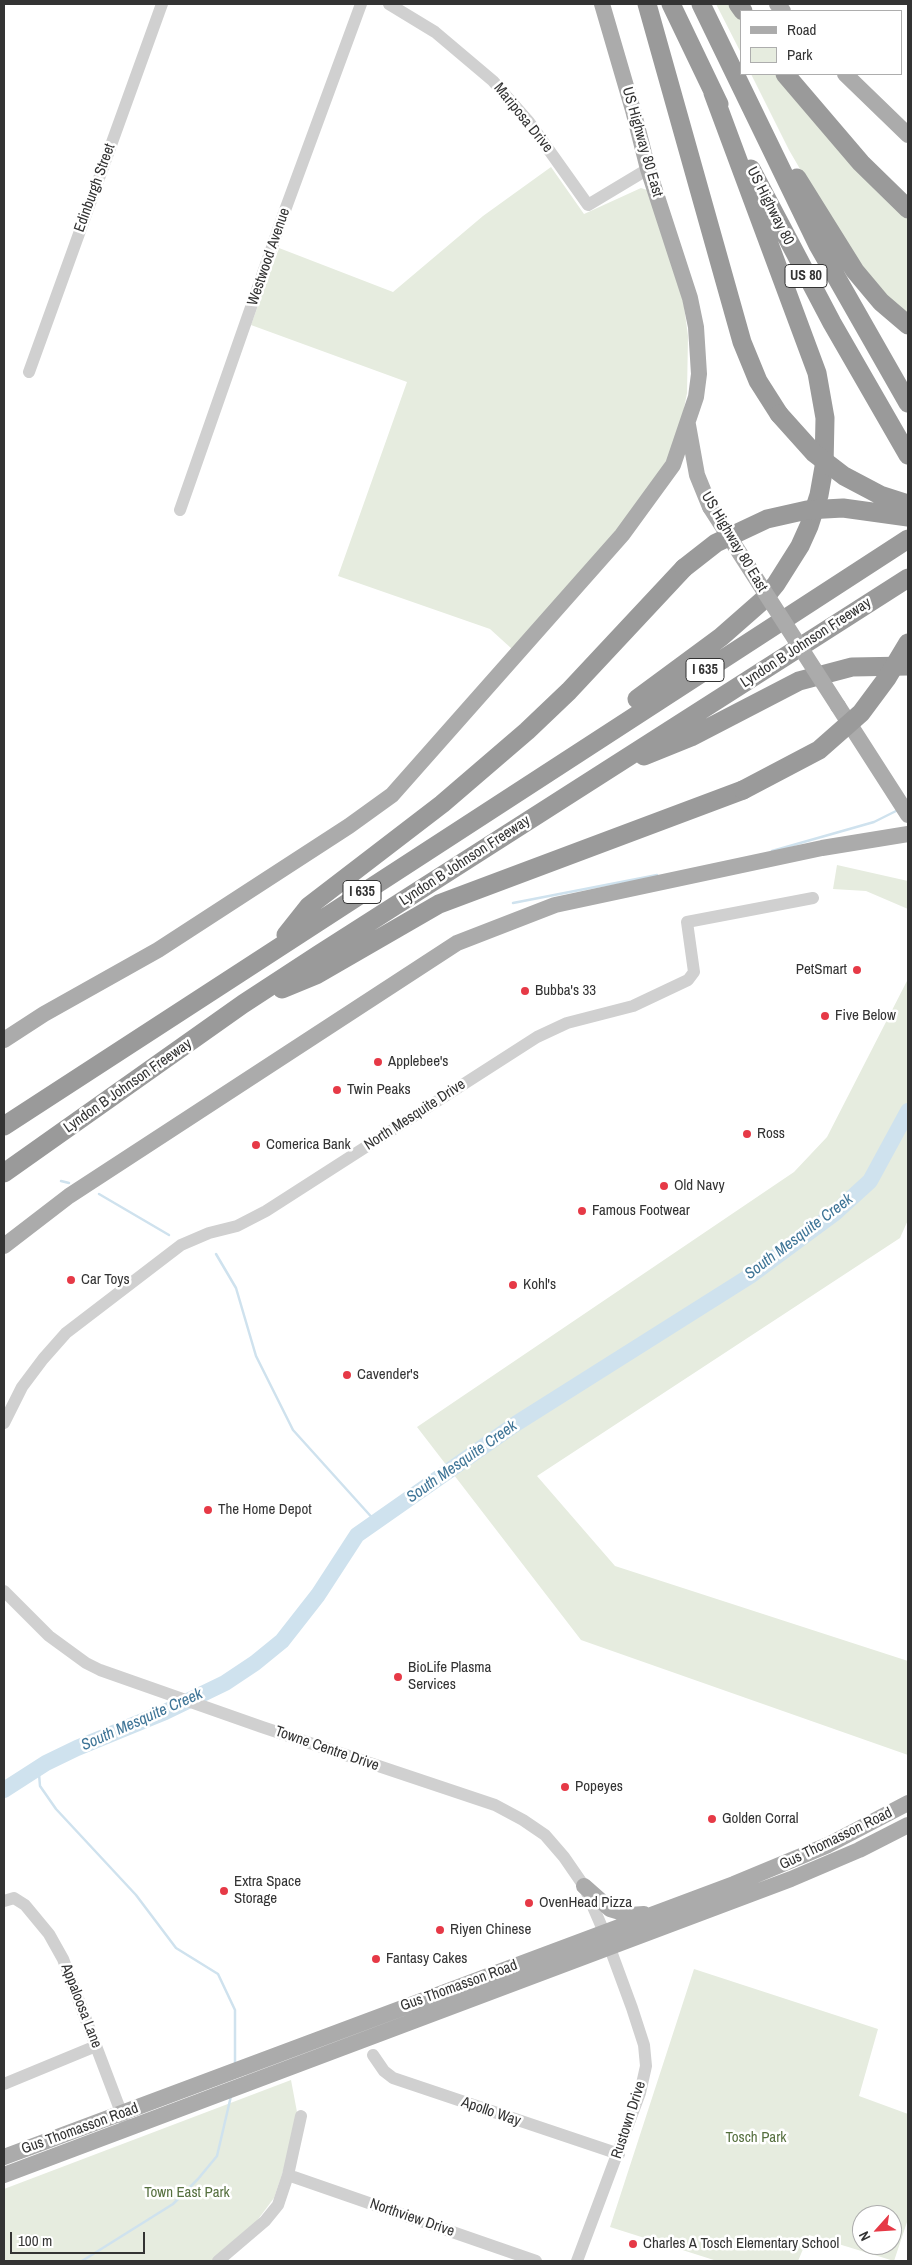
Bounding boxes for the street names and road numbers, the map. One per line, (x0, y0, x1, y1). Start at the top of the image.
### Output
street label: Mariposa Drive (490, 80, 556, 156)
street label: US Highway 80 East (618, 85, 666, 199)
street label: Edinburgh Street (71, 141, 119, 235)
street label: US Highway 80 (743, 164, 797, 248)
street label: Westwood Avenue (244, 206, 294, 308)
road number: US 80 (785, 264, 827, 288)
street label: US Highway 80 East (697, 489, 771, 595)
street label: Lyndon B Johnson Freeway (737, 594, 875, 692)
road number: I 635 (686, 658, 724, 682)
street label: Lyndon B Johnson Freeway (396, 812, 534, 910)
road number: I 635 (343, 880, 381, 904)
street label: Lyndon B Johnson Freeway (61, 1035, 195, 1137)
street label: North Mesquite Drive (361, 1076, 469, 1154)
street label: Towne Centre Drive (273, 1723, 381, 1775)
street label: Gus Thomasson Road (777, 1804, 895, 1874)
street label: Gus Thomasson Road (398, 1956, 520, 2016)
street label: Appaloosa Lane (57, 1961, 105, 2051)
street label: Rustown Drive (608, 2079, 650, 2161)
street label: Apollo Way (459, 2093, 523, 2131)
street label: Gus Thomasson Road (19, 2099, 141, 2159)
street label: Northview Drive (367, 2195, 457, 2241)

